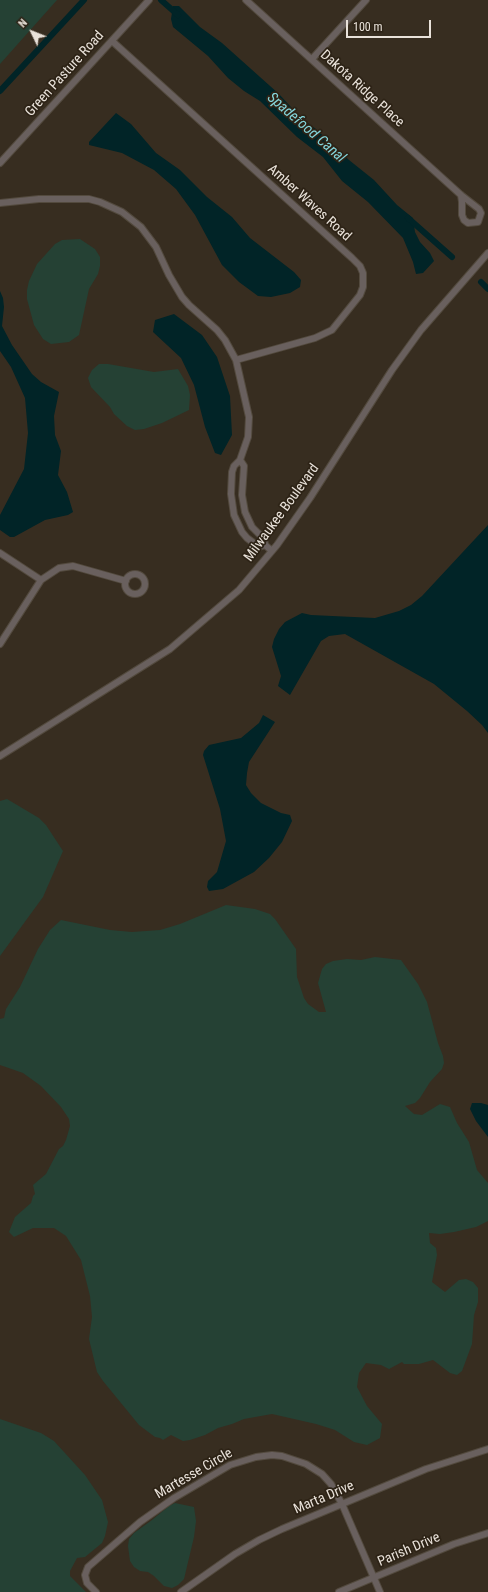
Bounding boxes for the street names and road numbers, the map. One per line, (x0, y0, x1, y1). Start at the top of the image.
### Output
street label: Green Pasture Road (22, 28, 108, 120)
street label: Dakota Ridge Place (317, 47, 407, 131)
street label: Amber Waves Road (264, 161, 354, 245)
street label: Milwaukee Boulevard (241, 461, 323, 565)
street label: Martesse Circle (152, 1445, 236, 1503)
street label: Marta Drive (291, 1478, 357, 1518)
street label: Parish Drive (375, 1529, 443, 1571)

